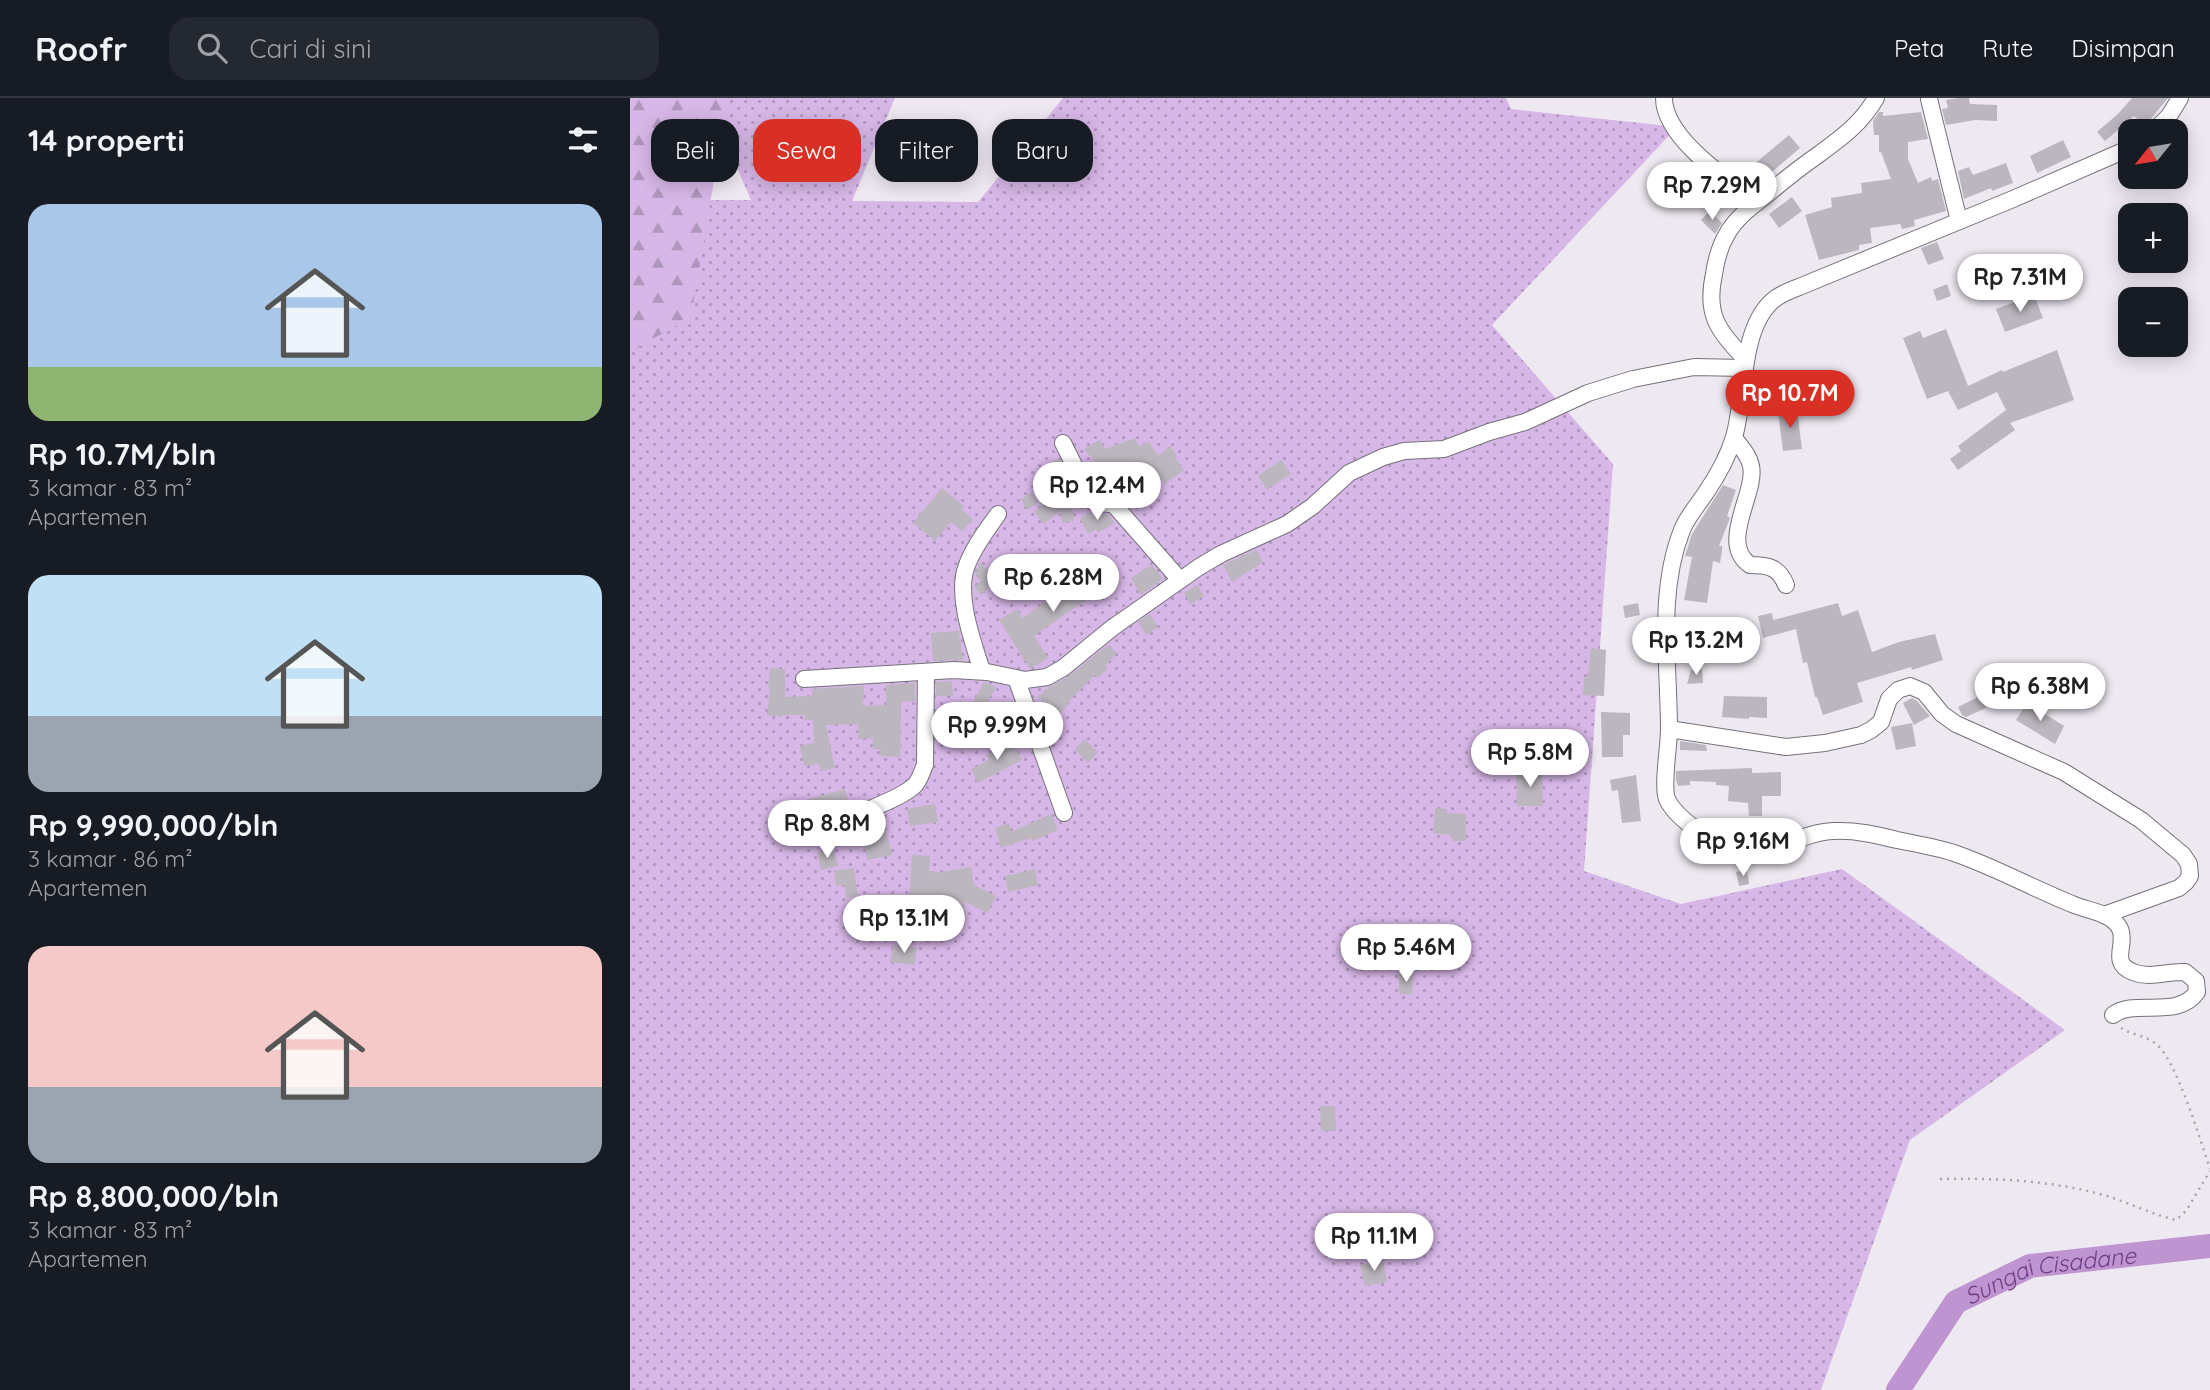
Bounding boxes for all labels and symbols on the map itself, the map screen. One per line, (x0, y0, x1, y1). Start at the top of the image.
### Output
north arrow (2118, 119, 2188, 189)
pin: Rp 7.29M (1640, 162, 1784, 222)
pin: Rp 7.31M (1948, 254, 2092, 314)
pin: Rp 10.7M (1718, 370, 1862, 430)
pin: Rp 12.4M (1025, 462, 1169, 522)
pin: Rp 6.28M (981, 554, 1125, 614)
pin: Rp 13.2M (1624, 618, 1768, 677)
pin: Rp 6.38M (1968, 664, 2112, 723)
pin: Rp 9.99M (925, 702, 1069, 762)
pin: Rp 5.8M (1465, 730, 1595, 789)
pin: Rp 8.8M (762, 800, 892, 860)
pin: Rp 9.16M (1671, 818, 1815, 878)
pin: Rp 13.1M (832, 896, 976, 955)
pin: Rp 5.46M (1334, 924, 1478, 984)
pin: Rp 11.1M (1302, 1214, 1446, 1273)
water label: Sungai Cisadane (1959, 1240, 2138, 1310)

